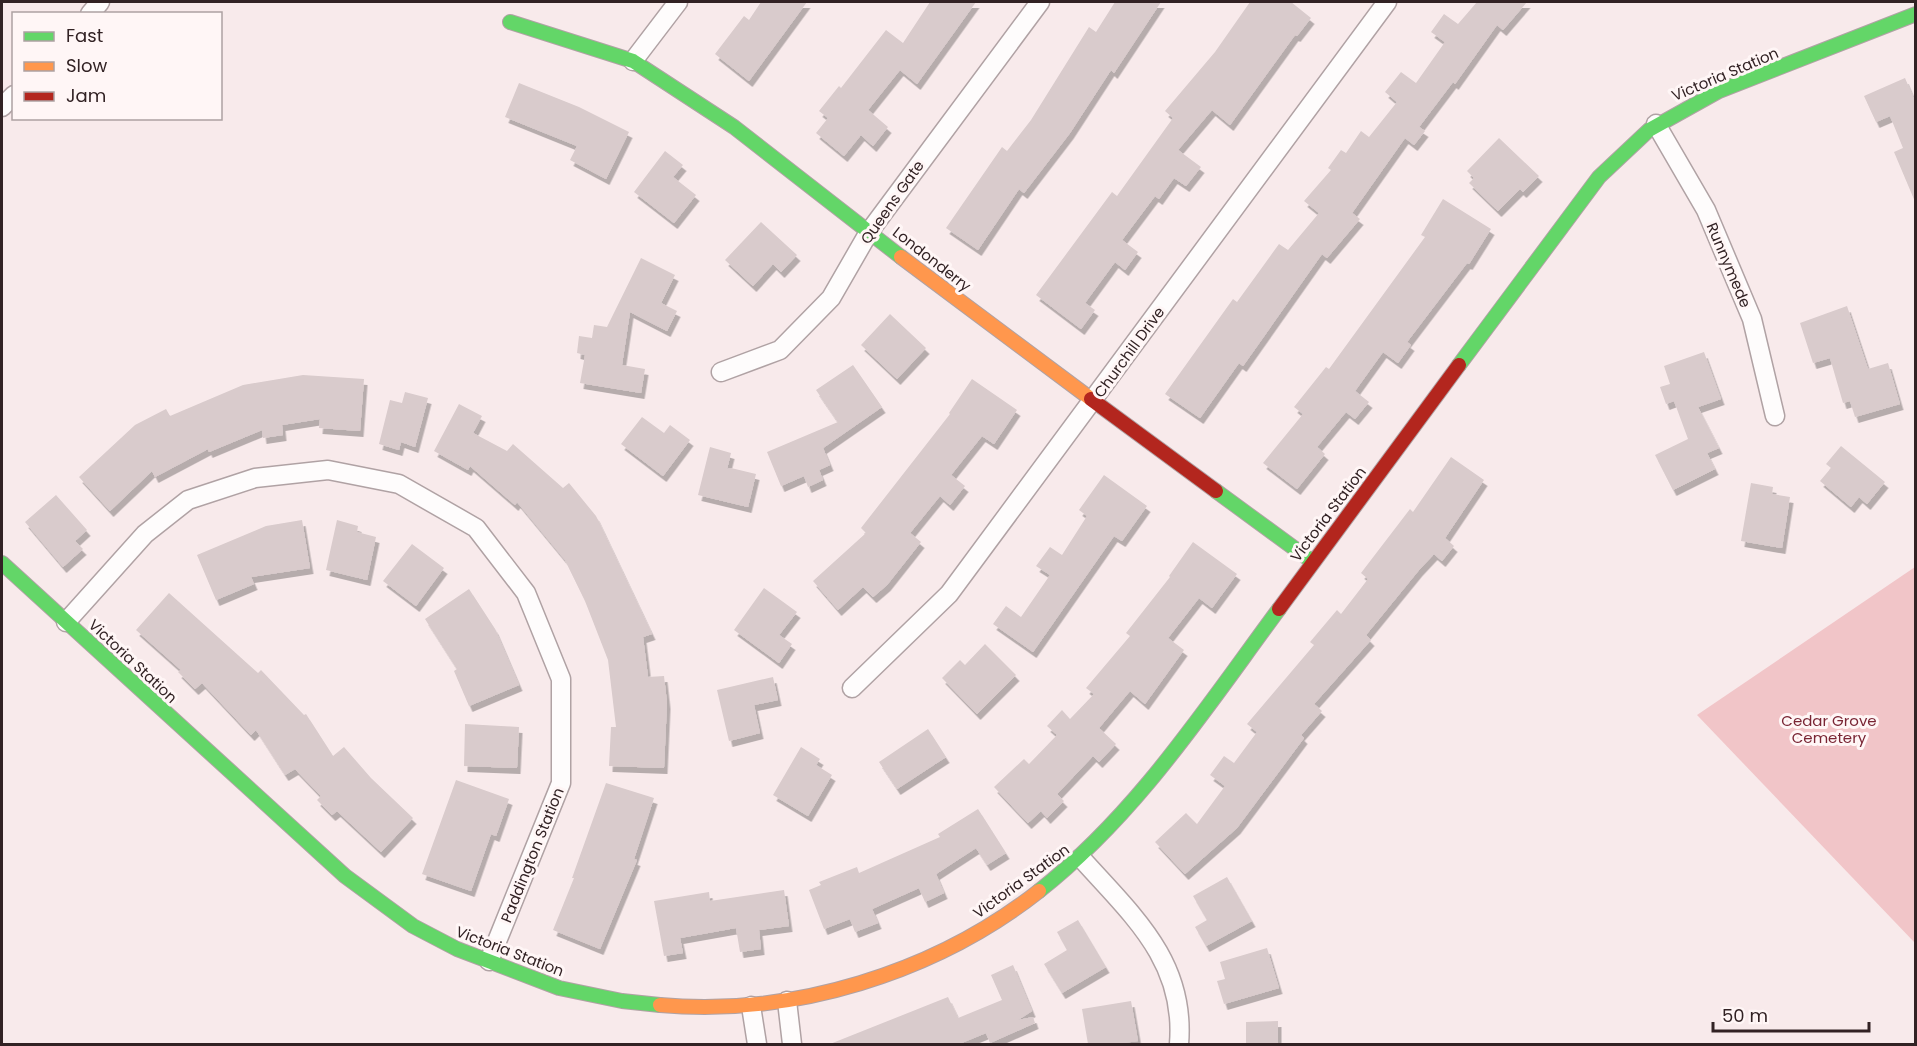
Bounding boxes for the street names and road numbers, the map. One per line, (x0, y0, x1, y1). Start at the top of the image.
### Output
street label: Victoria Station (1668, 42, 1782, 106)
street label: Queens Gate (855, 156, 929, 248)
street label: Runnymede (1702, 219, 1756, 311)
street label: Londonderry (888, 222, 976, 297)
street label: Churchill Drive (1089, 302, 1169, 402)
street label: Victoria Station (1285, 462, 1371, 566)
street label: Victoria Station (84, 614, 182, 708)
street label: Paddington Station (495, 784, 569, 926)
street label: Victoria Station (969, 839, 1073, 923)
street label: Victoria Station (453, 921, 567, 981)

